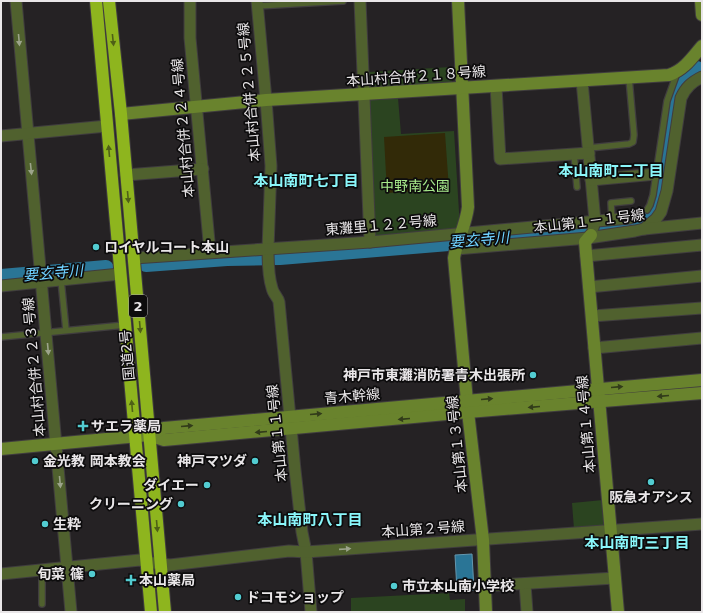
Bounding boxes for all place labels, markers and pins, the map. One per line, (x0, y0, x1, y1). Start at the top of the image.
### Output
place label: ロイヤルコート本山 (104, 239, 229, 255)
marker: ロイヤルコート本山 (91, 242, 101, 252)
place label: 神戸市東灘消防署青木出張所 (343, 367, 525, 383)
marker: 神戸市東灘消防署青木出張所 (528, 370, 538, 380)
place label: サエラ薬局 (91, 418, 161, 434)
marker: サエラ薬局 (78, 421, 88, 431)
place label: 金光教 岡本教会 (43, 453, 146, 469)
place label: 神戸マツダ (177, 453, 247, 469)
marker: 金光教 岡本教会 (30, 456, 40, 466)
marker: 神戸マツダ (250, 456, 260, 466)
place label: ダイエー (143, 477, 199, 493)
marker: 阪急オアシス (646, 477, 656, 487)
marker: ダイエー (202, 480, 212, 490)
place label: 阪急オアシス (609, 489, 693, 505)
place label: クリーニング (89, 496, 173, 512)
marker: クリーニング (176, 499, 186, 509)
place label: 生粋 (53, 516, 81, 532)
marker: 生粋 (40, 519, 50, 529)
place label: 旬菜 篠 (37, 566, 84, 582)
marker: 旬菜 篠 (87, 569, 97, 579)
place label: 本山薬局 (139, 572, 195, 588)
marker: 本山薬局 (126, 575, 136, 585)
place label: 市立本山南小学校 (402, 578, 514, 594)
marker: 市立本山南小学校 (389, 581, 399, 591)
place label: ドコモショップ (246, 589, 344, 605)
marker: ドコモショップ (233, 592, 243, 602)

